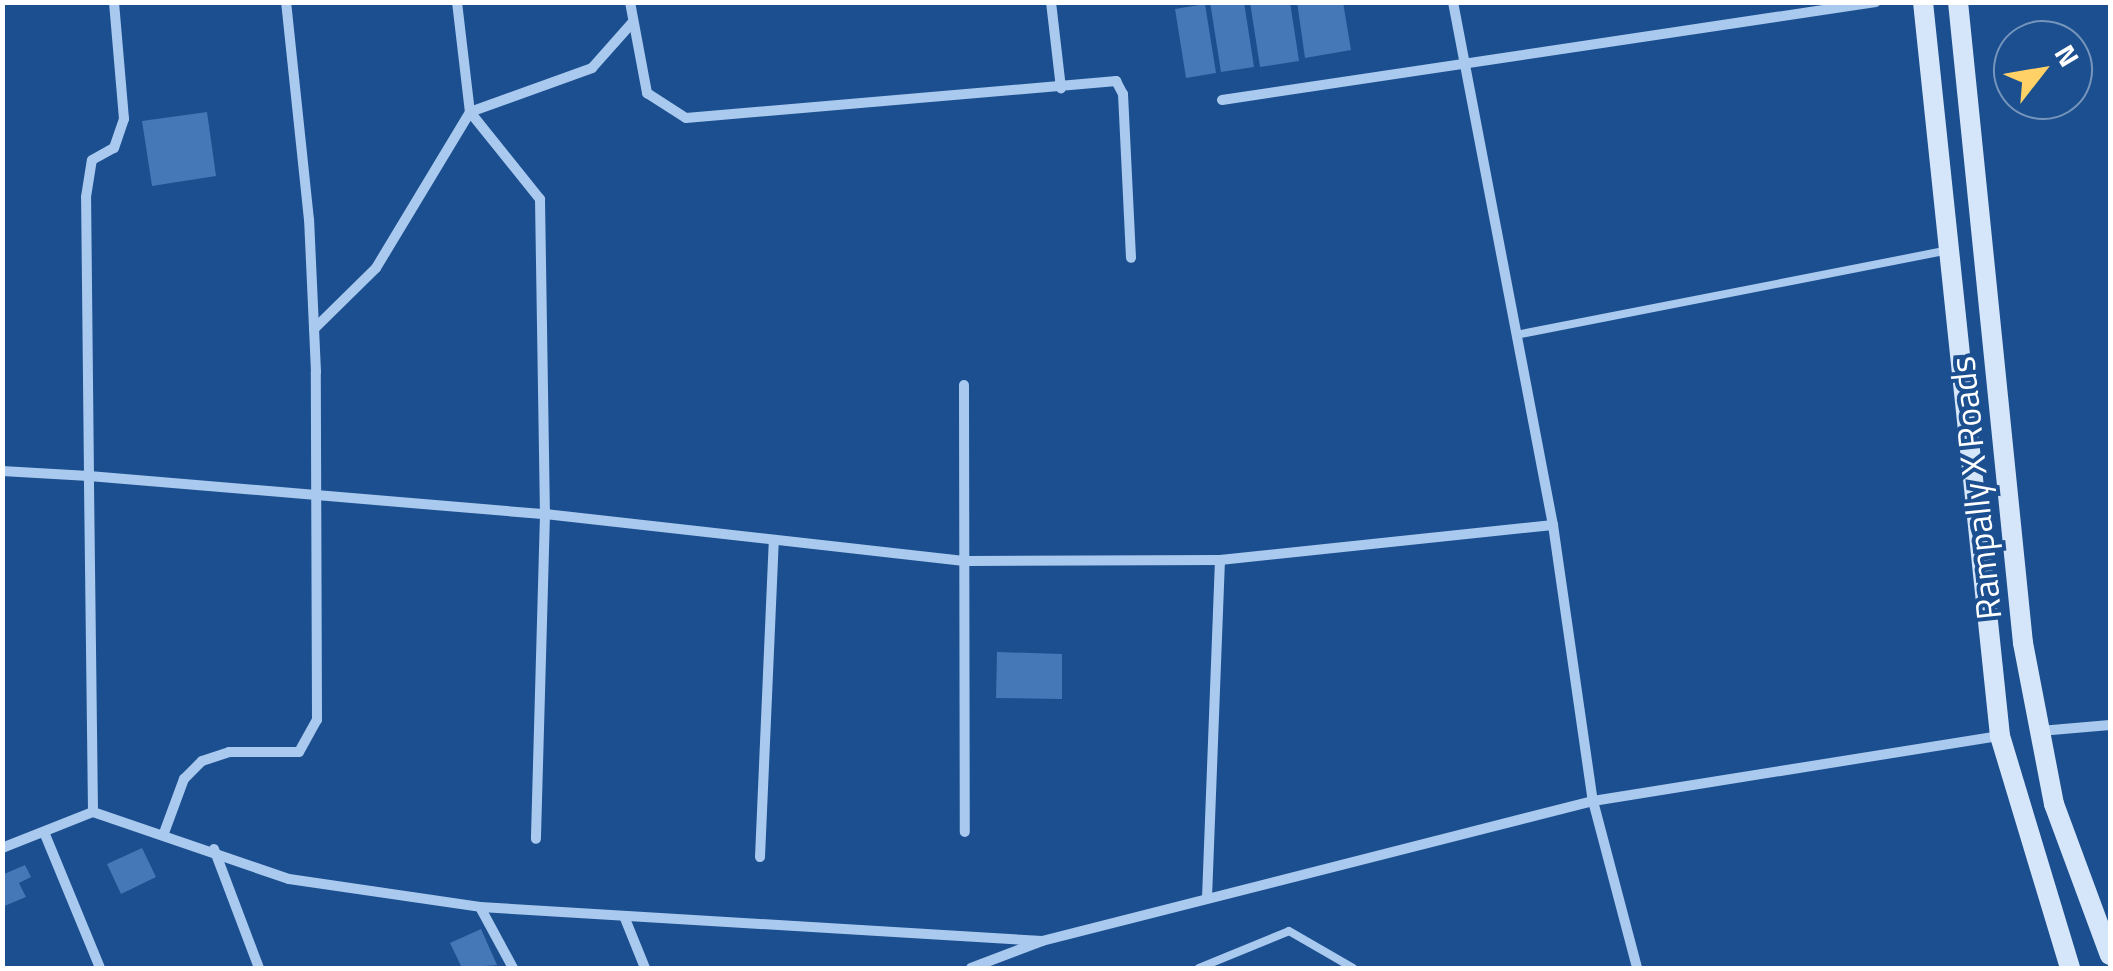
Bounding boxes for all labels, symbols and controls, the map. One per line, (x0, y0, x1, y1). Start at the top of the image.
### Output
north arrow (1993, 20, 2093, 120)
text: N (2044, 36, 2091, 75)
street label: Rampally X Roads (1940, 354, 2010, 622)

